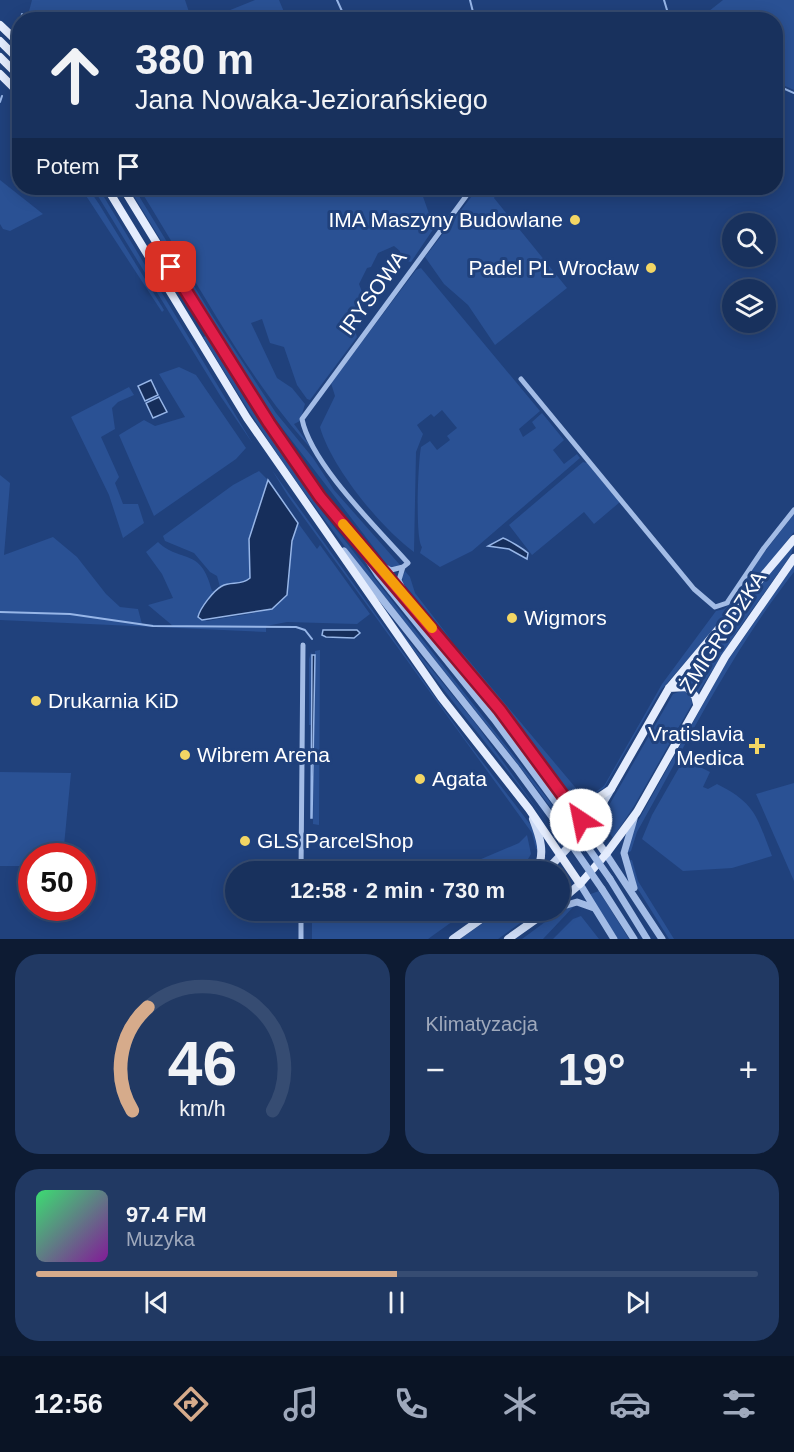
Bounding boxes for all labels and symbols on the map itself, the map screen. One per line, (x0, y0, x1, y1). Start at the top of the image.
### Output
place label: IMA Maszyny Budowlane (328, 208, 563, 231)
marker: IMA Maszyny Budowlane (568, 213, 582, 227)
pin (145, 241, 196, 292)
street label: IRYSOWA (334, 246, 411, 339)
place label: Padel PL Wrocław (469, 256, 640, 279)
marker: Padel PL Wrocław (644, 261, 658, 275)
street label: ŻMIGRODZKA (675, 567, 770, 697)
place label: Wigmors (524, 606, 607, 629)
marker: Wigmors (505, 611, 519, 625)
place label: Drukarnia KiD (48, 689, 179, 712)
marker: Drukarnia KiD (29, 694, 43, 708)
place label: Vratislavia Medica (648, 722, 744, 769)
marker: Vratislavia Medica (748, 737, 766, 755)
place label: Wibrem Arena (197, 743, 330, 766)
marker: Wibrem Arena (178, 748, 192, 762)
place label: Agata (432, 767, 487, 790)
marker: Agata (413, 772, 427, 786)
position arrow (549, 788, 613, 852)
place label: GLS ParcelShop (257, 829, 413, 852)
marker: GLS ParcelShop (238, 834, 252, 848)
speed limit sign: 50 (18, 843, 96, 921)

